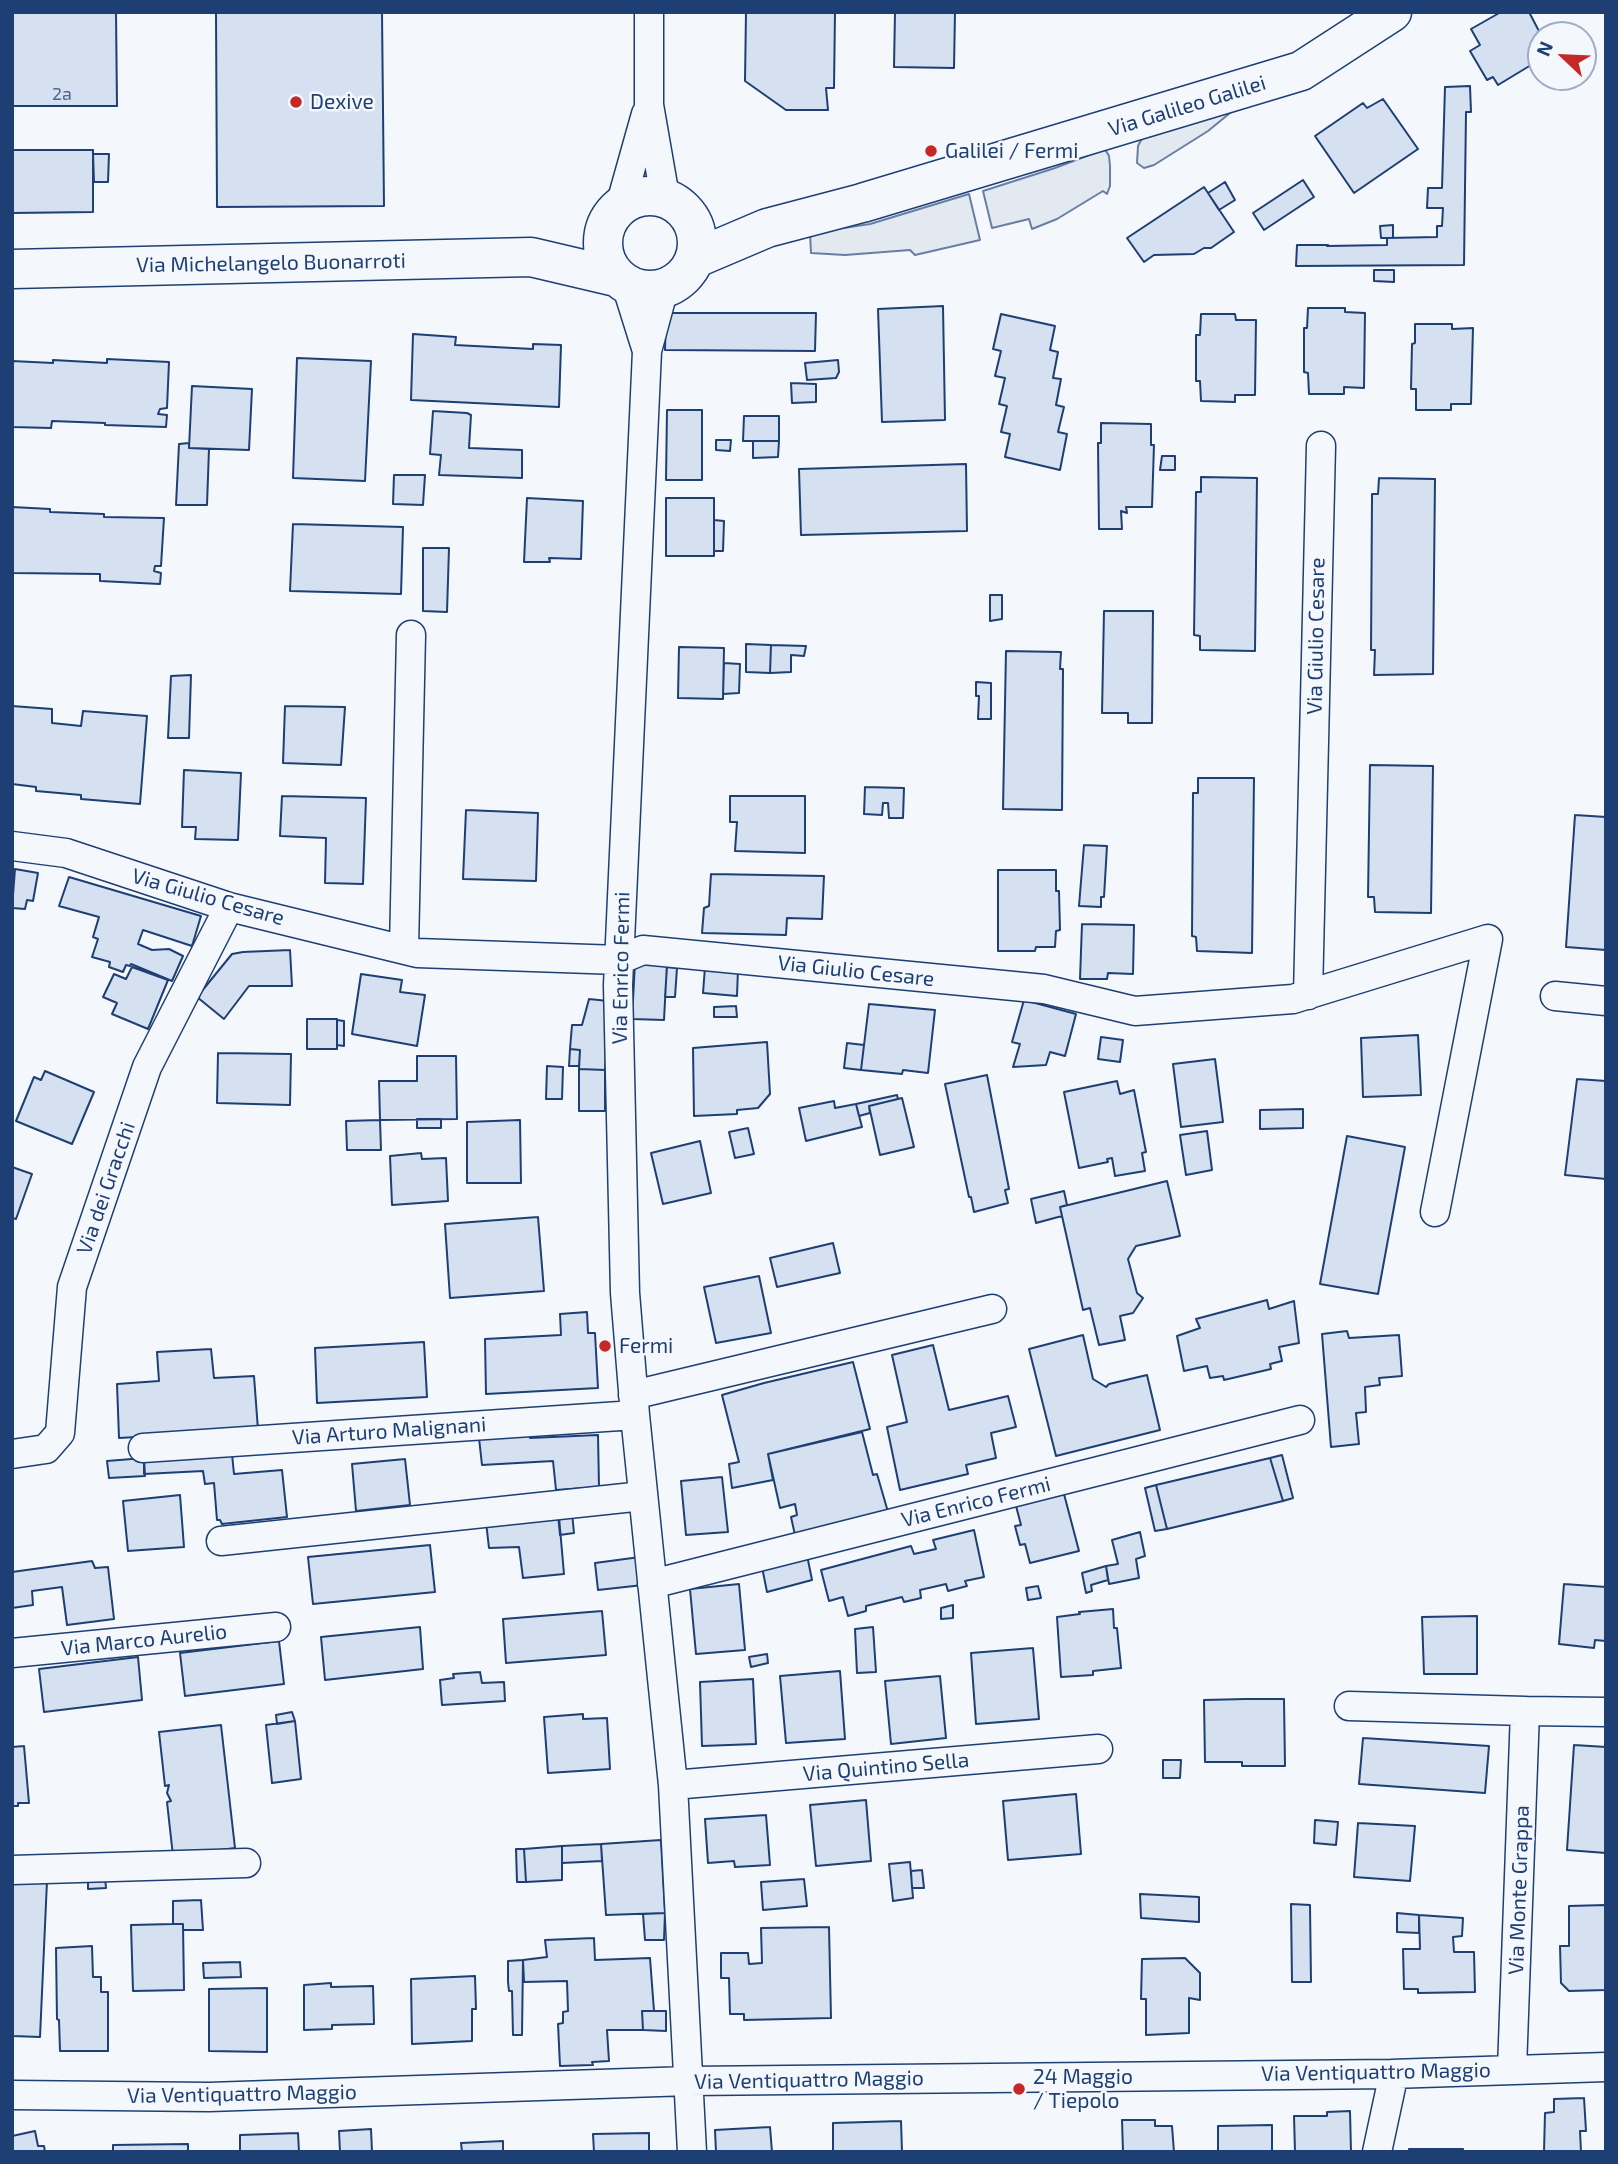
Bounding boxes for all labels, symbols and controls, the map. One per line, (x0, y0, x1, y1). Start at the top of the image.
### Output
north arrow (1527, 21, 1597, 91)
text: N (1531, 38, 1557, 59)
street label: Via Galileo Galilei (1105, 70, 1269, 142)
house number: 2a (52, 83, 72, 105)
place label: Dexive (310, 89, 374, 115)
marker: Dexive (288, 94, 304, 110)
place label: Galilei / Fermi (945, 138, 1078, 164)
marker: Galilei / Fermi (923, 143, 939, 159)
street label: Via Michelangelo Buonarroti (136, 248, 406, 278)
street label: Via Giulio Cesare (1302, 557, 1330, 715)
street label: Via Giulio Cesare (129, 863, 287, 931)
street label: Via Enrico Fermi (607, 891, 635, 1045)
street label: Via Giulio Cesare (776, 950, 936, 992)
street label: Via dei Gracchi (72, 1119, 140, 1257)
place label: Fermi (619, 1333, 673, 1359)
marker: Fermi (597, 1338, 613, 1354)
street label: Via Arturo Malignani (291, 1412, 487, 1450)
street label: Via Enrico Fermi (899, 1471, 1053, 1533)
street label: Via Marco Aurelio (60, 1619, 228, 1661)
street label: Via Quintino Sella (802, 1747, 970, 1787)
street label: Via Monte Grappa (1503, 1805, 1535, 1975)
street label: Via Ventiquattro Maggio (1261, 2057, 1491, 2087)
place label: 24 Maggio / Tiepolo (1033, 2064, 1133, 2114)
street label: Via Ventiquattro Maggio (694, 2065, 924, 2095)
street label: Via Ventiquattro Maggio (127, 2079, 357, 2109)
marker: 24 Maggio / Tiepolo (1011, 2081, 1027, 2097)

